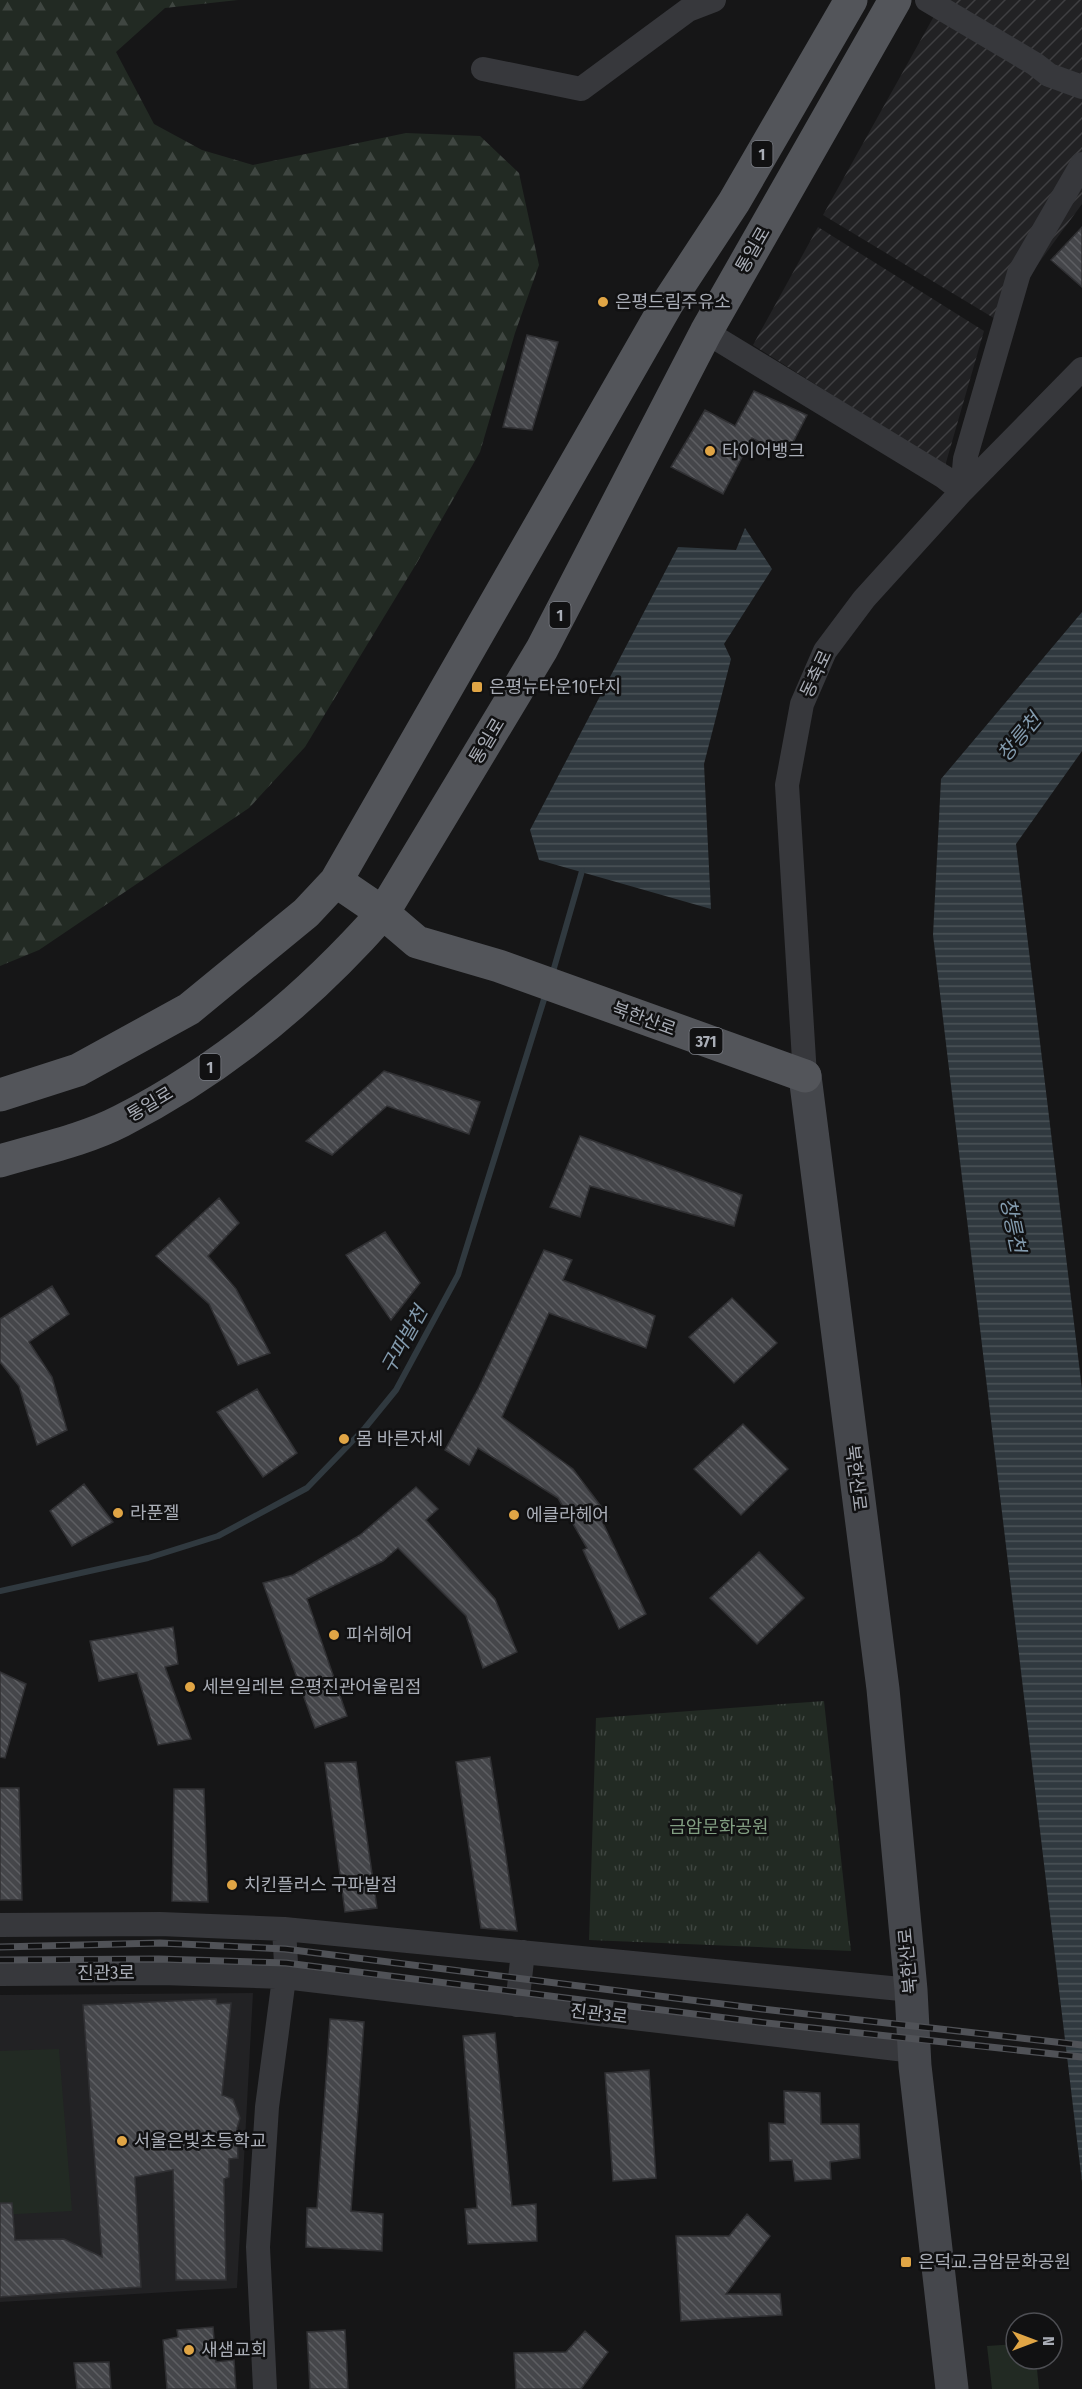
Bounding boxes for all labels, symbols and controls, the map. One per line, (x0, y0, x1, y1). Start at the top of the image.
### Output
road number: 1 (752, 141, 772, 167)
street label: 통일로 (731, 223, 775, 277)
place label: 은평드림주유소 (615, 291, 731, 313)
marker: 은평드림주유소 (596, 295, 610, 309)
place label: 타이어뱅크 (722, 440, 805, 462)
marker: 타이어뱅크 (703, 444, 717, 458)
road number: 1 (550, 602, 570, 628)
street label: 동축로 (796, 647, 836, 701)
place label: 은평뉴타운10단지 (489, 676, 621, 698)
marker: 은평뉴타운10단지 (470, 680, 484, 694)
water label: 창릉천 (992, 706, 1048, 766)
street label: 통일로 (465, 714, 509, 768)
street label: 북한산로 (609, 997, 679, 1041)
road number: 371 (690, 1028, 722, 1054)
road number: 1 (200, 1054, 220, 1080)
street label: 통일로 (123, 1082, 177, 1126)
water label: 창릉천 (996, 1196, 1031, 1257)
water label: 구파발천 (376, 1300, 434, 1378)
place label: 몸 바른자세 (356, 1428, 443, 1450)
marker: 몸 바른자세 (337, 1432, 351, 1446)
street label: 북한산로 (841, 1444, 871, 1512)
place label: 라푼젤 (130, 1502, 180, 1524)
place label: 에클라헤어 (526, 1504, 609, 1526)
marker: 라푼젤 (111, 1506, 125, 1520)
marker: 에클라헤어 (507, 1508, 521, 1522)
place label: 피쉬헤어 (346, 1624, 412, 1646)
marker: 피쉬헤어 (327, 1628, 341, 1642)
place label: 세븐일레븐 은평진관어울림점 (202, 1676, 422, 1698)
marker: 세븐일레븐 은평진관어울림점 (183, 1680, 197, 1694)
park label: 금암문화공원 (669, 1816, 769, 1838)
place label: 치킨플러스 구파발점 (244, 1874, 397, 1896)
marker: 치킨플러스 구파발점 (225, 1878, 239, 1892)
street label: 북한산로 (894, 1927, 922, 1995)
street label: 진관3로 (77, 1962, 135, 1984)
street label: 진관3로 (569, 2000, 629, 2028)
place label: 서울은빛초등학교 (134, 2130, 266, 2152)
marker: 서울은빛초등학교 (115, 2134, 129, 2148)
place label: 은덕교.금암문화공원 (918, 2251, 1071, 2273)
marker: 은덕교.금암문화공원 (899, 2255, 913, 2269)
north arrow (1004, 2311, 1064, 2371)
text: N (1039, 2336, 1058, 2346)
place label: 새샘교회 (201, 2339, 267, 2361)
marker: 새샘교회 (182, 2343, 196, 2357)

